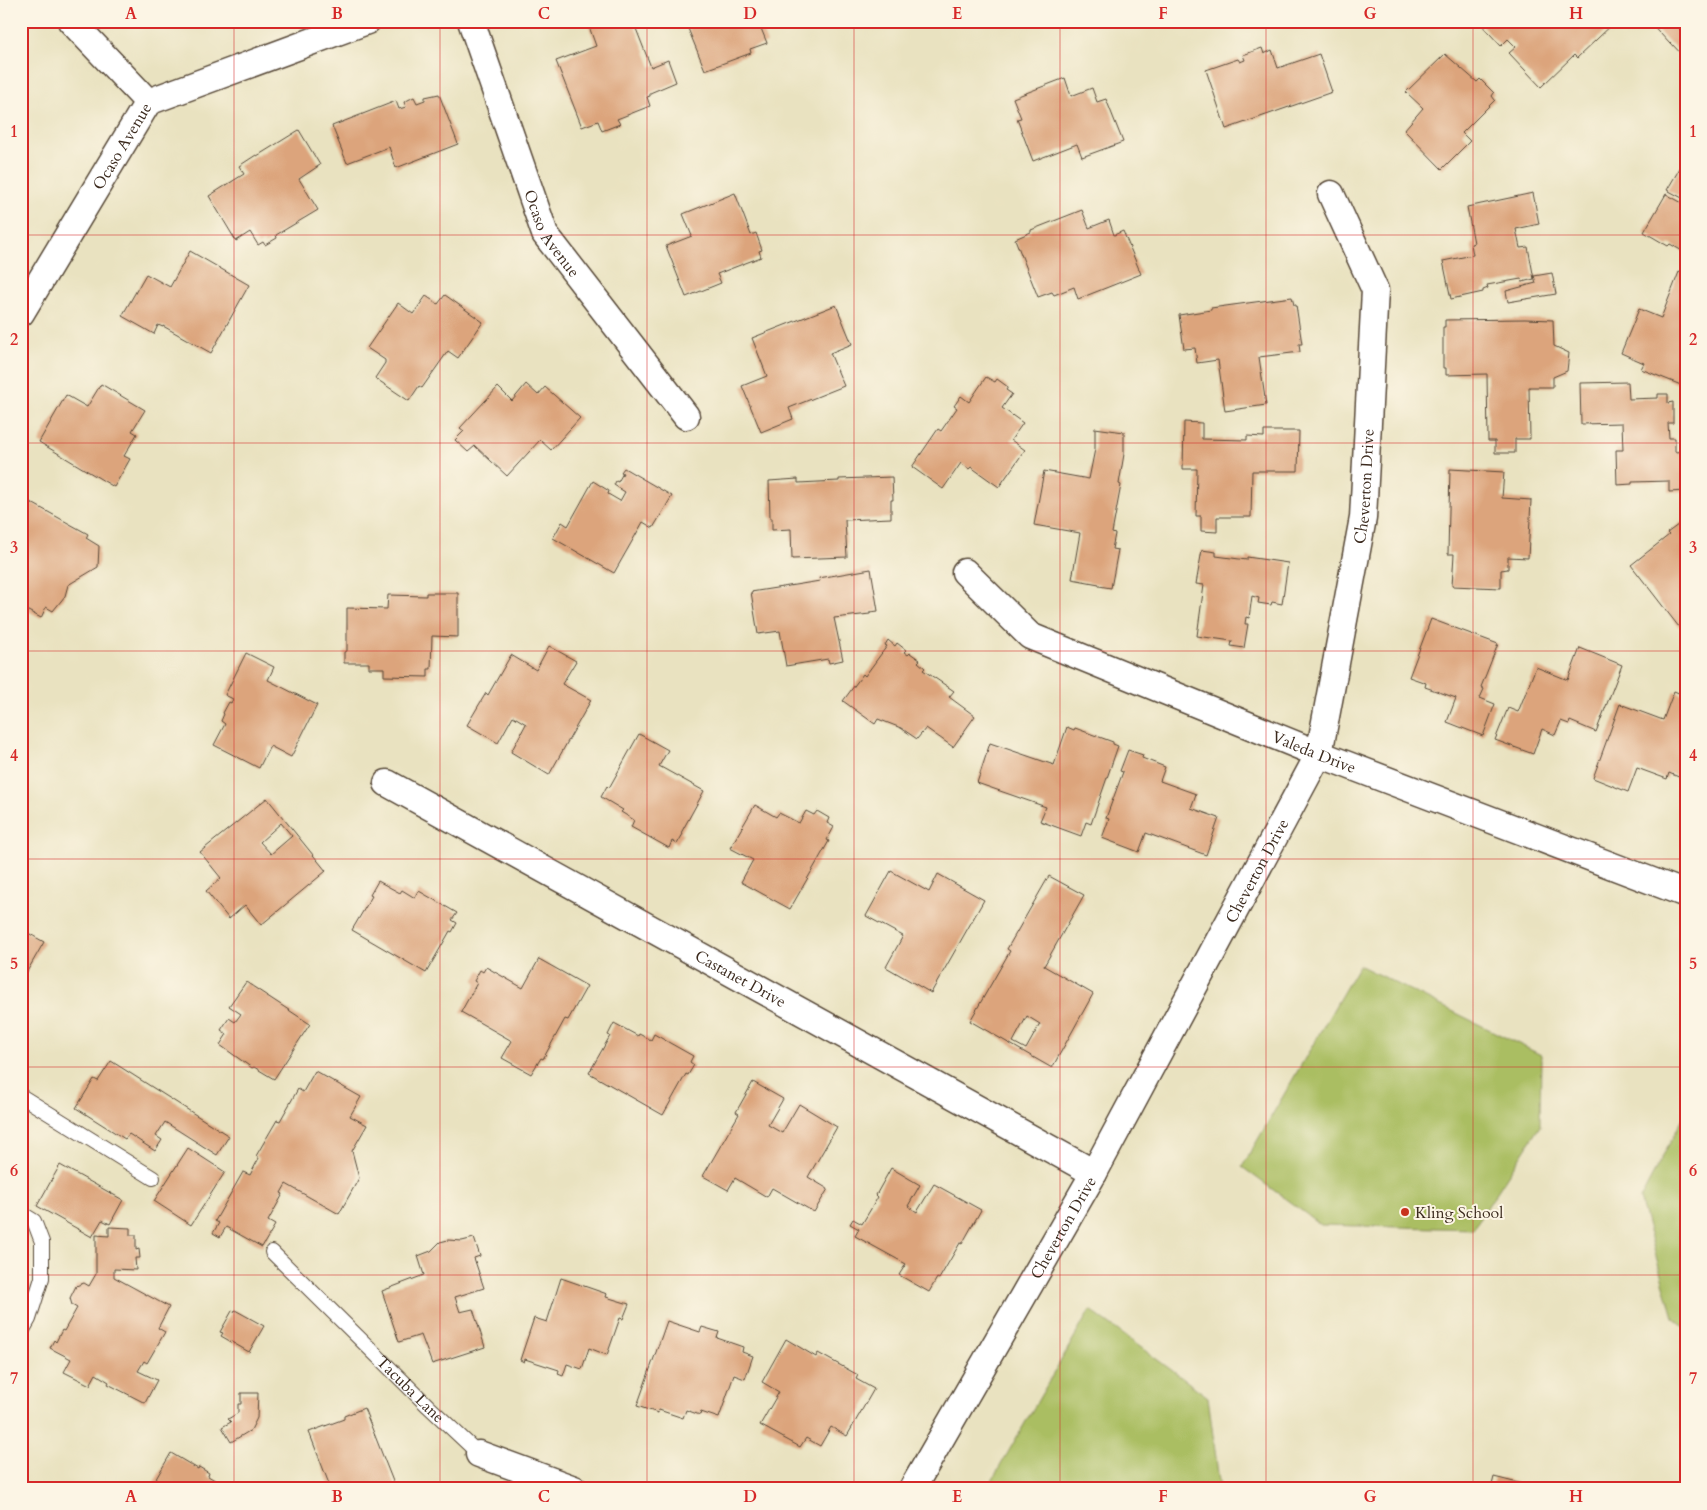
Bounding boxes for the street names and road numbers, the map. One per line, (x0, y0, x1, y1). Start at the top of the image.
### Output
street label: Ocaso Avenue (88, 99, 157, 194)
street label: Ocaso Avenue (518, 187, 585, 282)
street label: Cheverton Drive (1348, 428, 1380, 546)
street label: Valeda Drive (1269, 726, 1359, 779)
street label: Cheverton Drive (1220, 815, 1294, 927)
street label: Castanet Drive (691, 945, 790, 1013)
street label: Cheverton Drive (1025, 1172, 1102, 1283)
street label: Tacuba Lane (371, 1351, 449, 1428)

